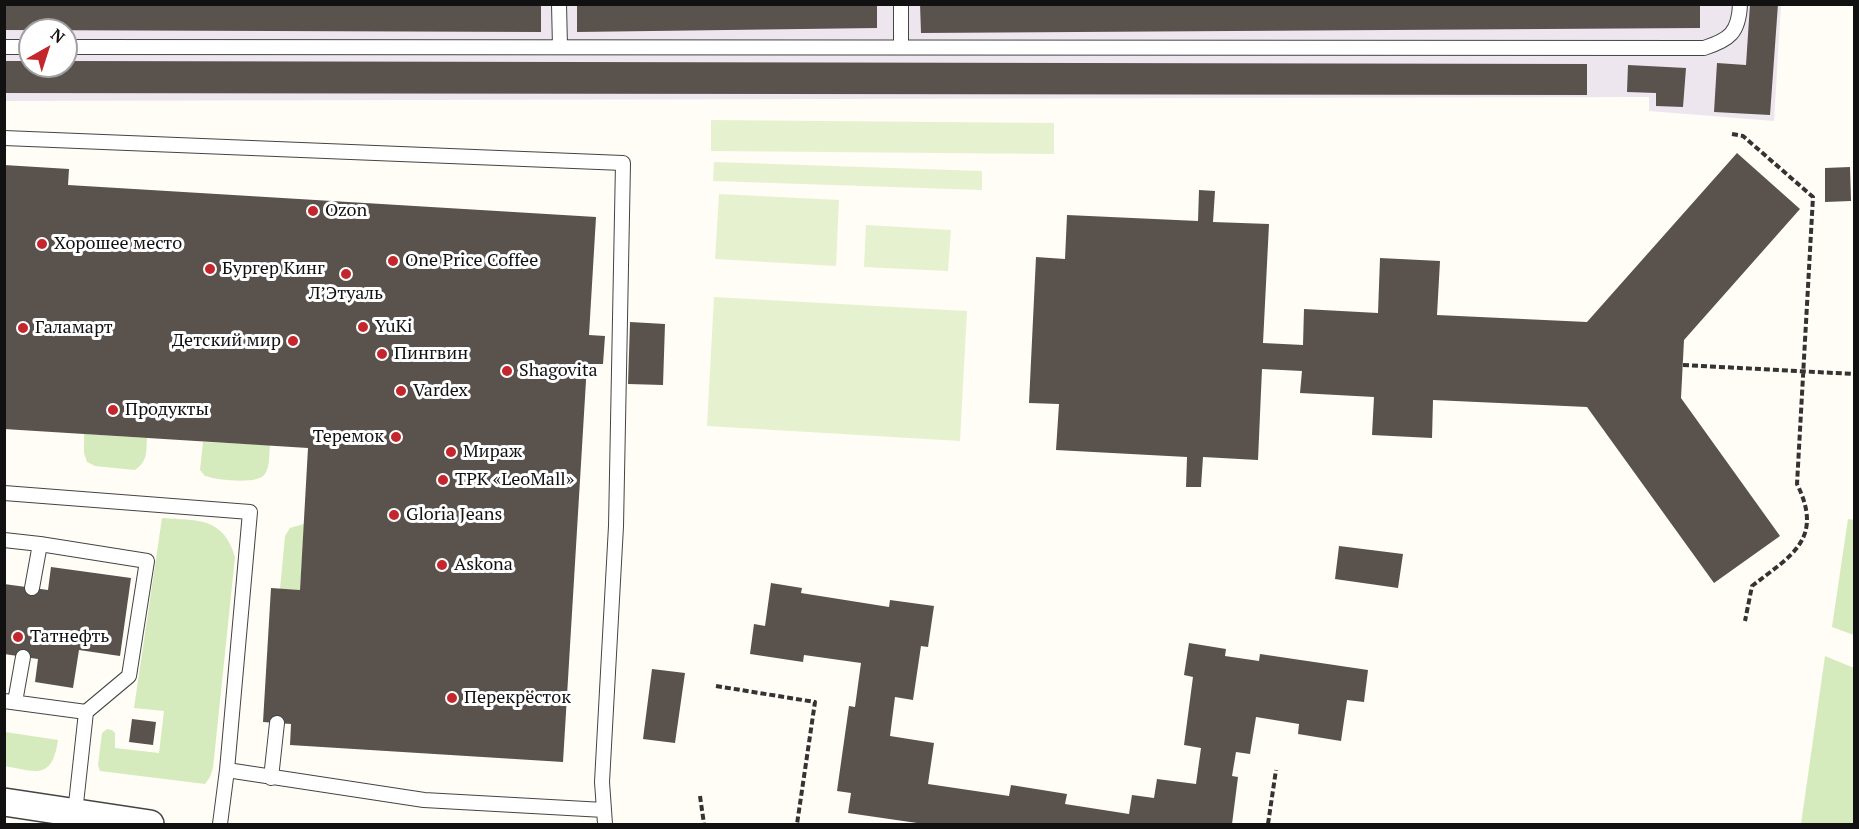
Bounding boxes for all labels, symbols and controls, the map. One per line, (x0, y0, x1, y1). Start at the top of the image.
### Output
north arrow (18, 18, 78, 78)
text: N (46, 23, 70, 48)
place label: Ozon (325, 200, 367, 222)
marker: Ozon (306, 204, 320, 218)
place label: Хорошее место (54, 233, 182, 255)
marker: Хорошее место (35, 237, 49, 251)
place label: One Price Coffee (405, 250, 538, 272)
marker: One Price Coffee (386, 254, 400, 268)
place label: Бургер Кинг (222, 258, 325, 280)
marker: Бургер Кинг (203, 262, 217, 276)
marker: Л’Этуаль (339, 267, 353, 281)
place label: Л’Этуаль (309, 283, 383, 305)
place label: YuKi (375, 316, 413, 338)
place label: Галамарт (35, 317, 113, 339)
marker: YuKi (356, 320, 370, 334)
marker: Галамарт (16, 321, 30, 335)
place label: Детский мир (172, 330, 281, 352)
marker: Детский мир (286, 334, 300, 348)
place label: Пингвин (394, 343, 468, 365)
marker: Пингвин (375, 347, 389, 361)
place label: Shagovita (519, 360, 598, 382)
marker: Shagovita (500, 364, 514, 378)
place label: Vardex (413, 380, 468, 402)
marker: Vardex (394, 384, 408, 398)
place label: Продукты (125, 399, 209, 421)
marker: Продукты (106, 403, 120, 417)
place label: Теремок (313, 426, 384, 448)
marker: Теремок (389, 430, 403, 444)
place label: Мираж (463, 441, 522, 463)
marker: Мираж (444, 445, 458, 459)
place label: ТРК «LeoMall» (455, 469, 574, 491)
marker: ТРК «LeoMall» (436, 473, 450, 487)
place label: Gloria Jeans (406, 504, 502, 526)
marker: Gloria Jeans (387, 508, 401, 522)
place label: Askona (454, 554, 513, 576)
marker: Askona (435, 558, 449, 572)
place label: Татнефть (30, 626, 109, 648)
marker: Татнефть (11, 630, 25, 644)
place label: Перекрёсток (464, 687, 571, 709)
marker: Перекрёсток (445, 691, 459, 705)

